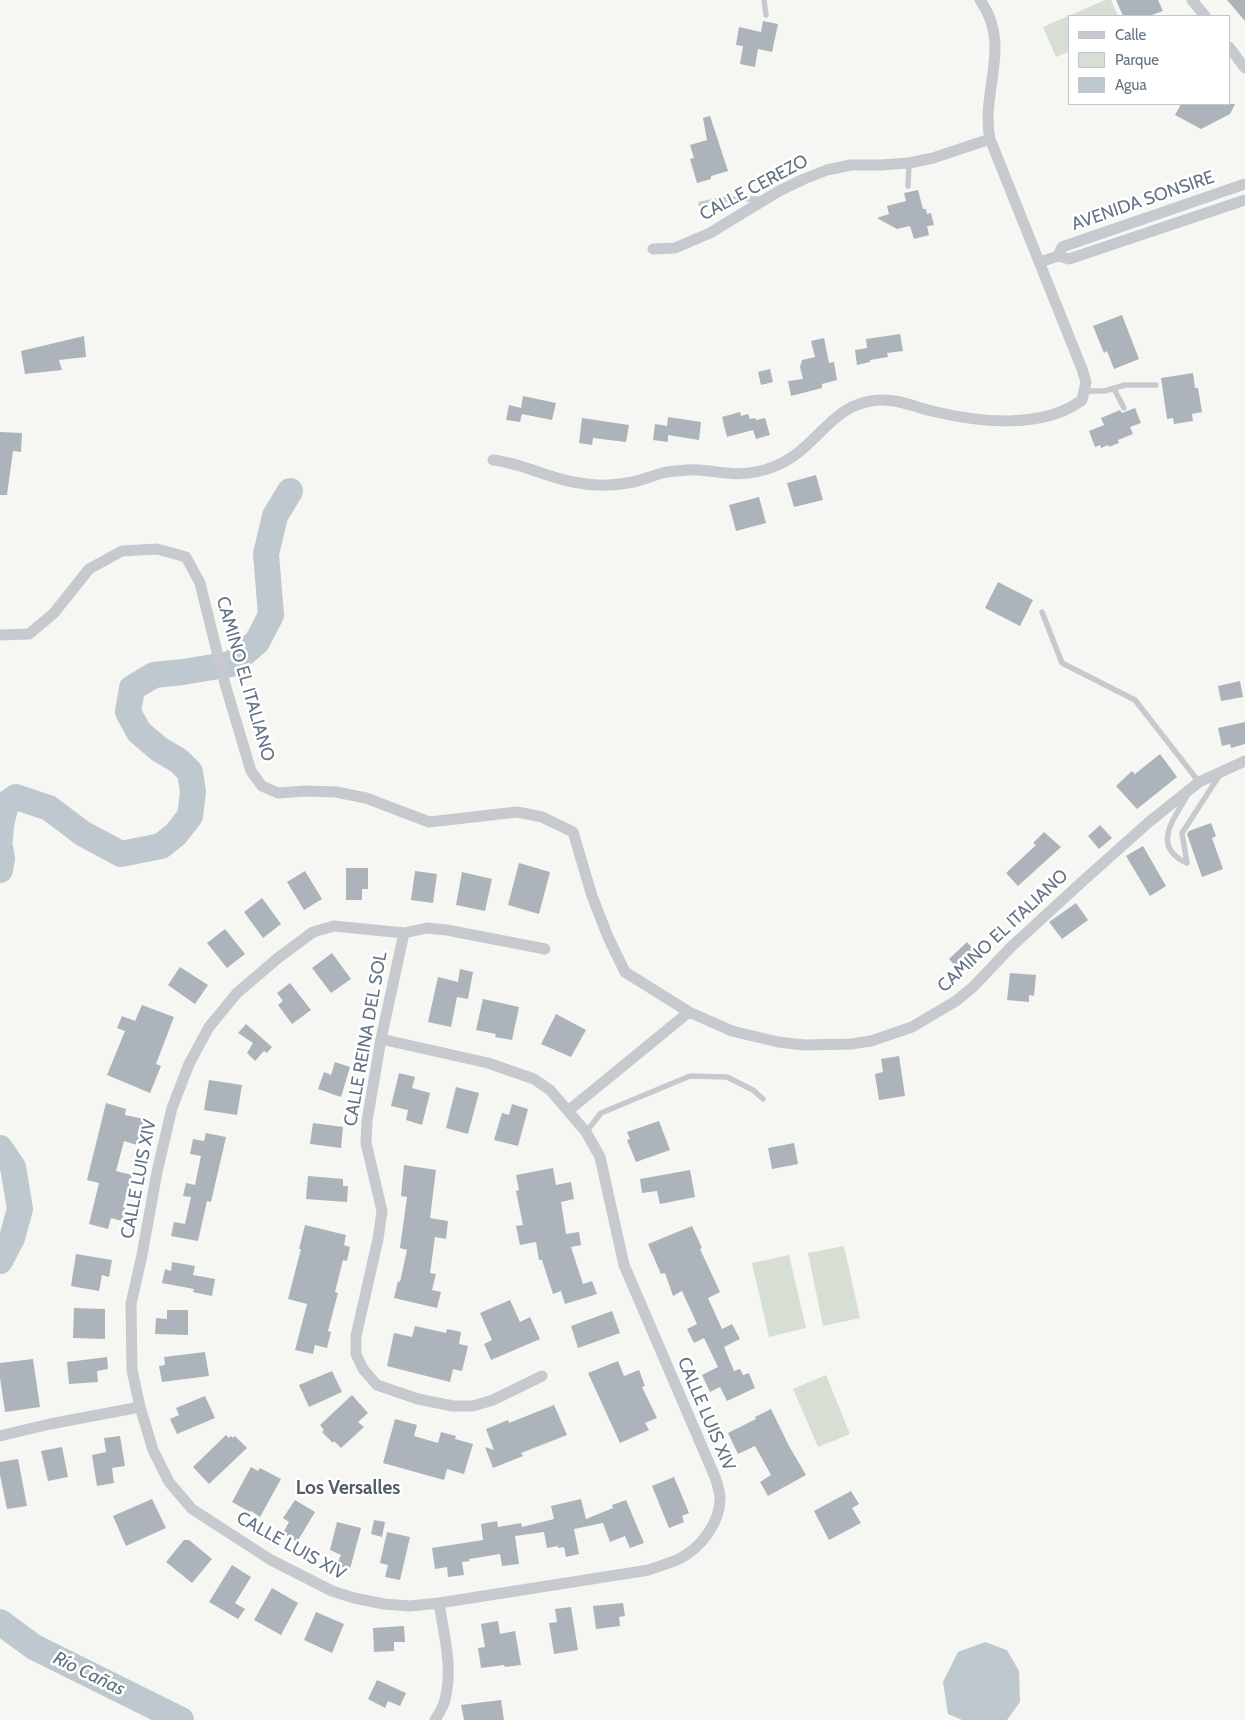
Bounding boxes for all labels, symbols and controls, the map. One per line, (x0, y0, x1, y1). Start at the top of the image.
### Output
legend (1068, 15, 1230, 105)
text: Calle (1115, 26, 1146, 44)
text: Parque (1115, 51, 1159, 69)
text: Agua (1115, 76, 1147, 94)
street label: CALLE CEREZO (696, 150, 812, 226)
street label: AVENIDA SONSIRE (1069, 166, 1217, 236)
street label: CAMINO EL ITALIANO (211, 594, 279, 764)
street label: CAMINO EL ITALIANO (933, 865, 1073, 997)
street label: CALLE REINA DEL SOL (340, 950, 392, 1128)
street label: CALLE LUIS XIV (117, 1117, 161, 1241)
street label: CALLE LUIS XIV (672, 1354, 740, 1474)
district label: Los Versalles (296, 1477, 400, 1499)
street label: CALLE LUIS XIV (233, 1507, 349, 1585)
water label: Río Cañas (50, 1647, 128, 1701)

